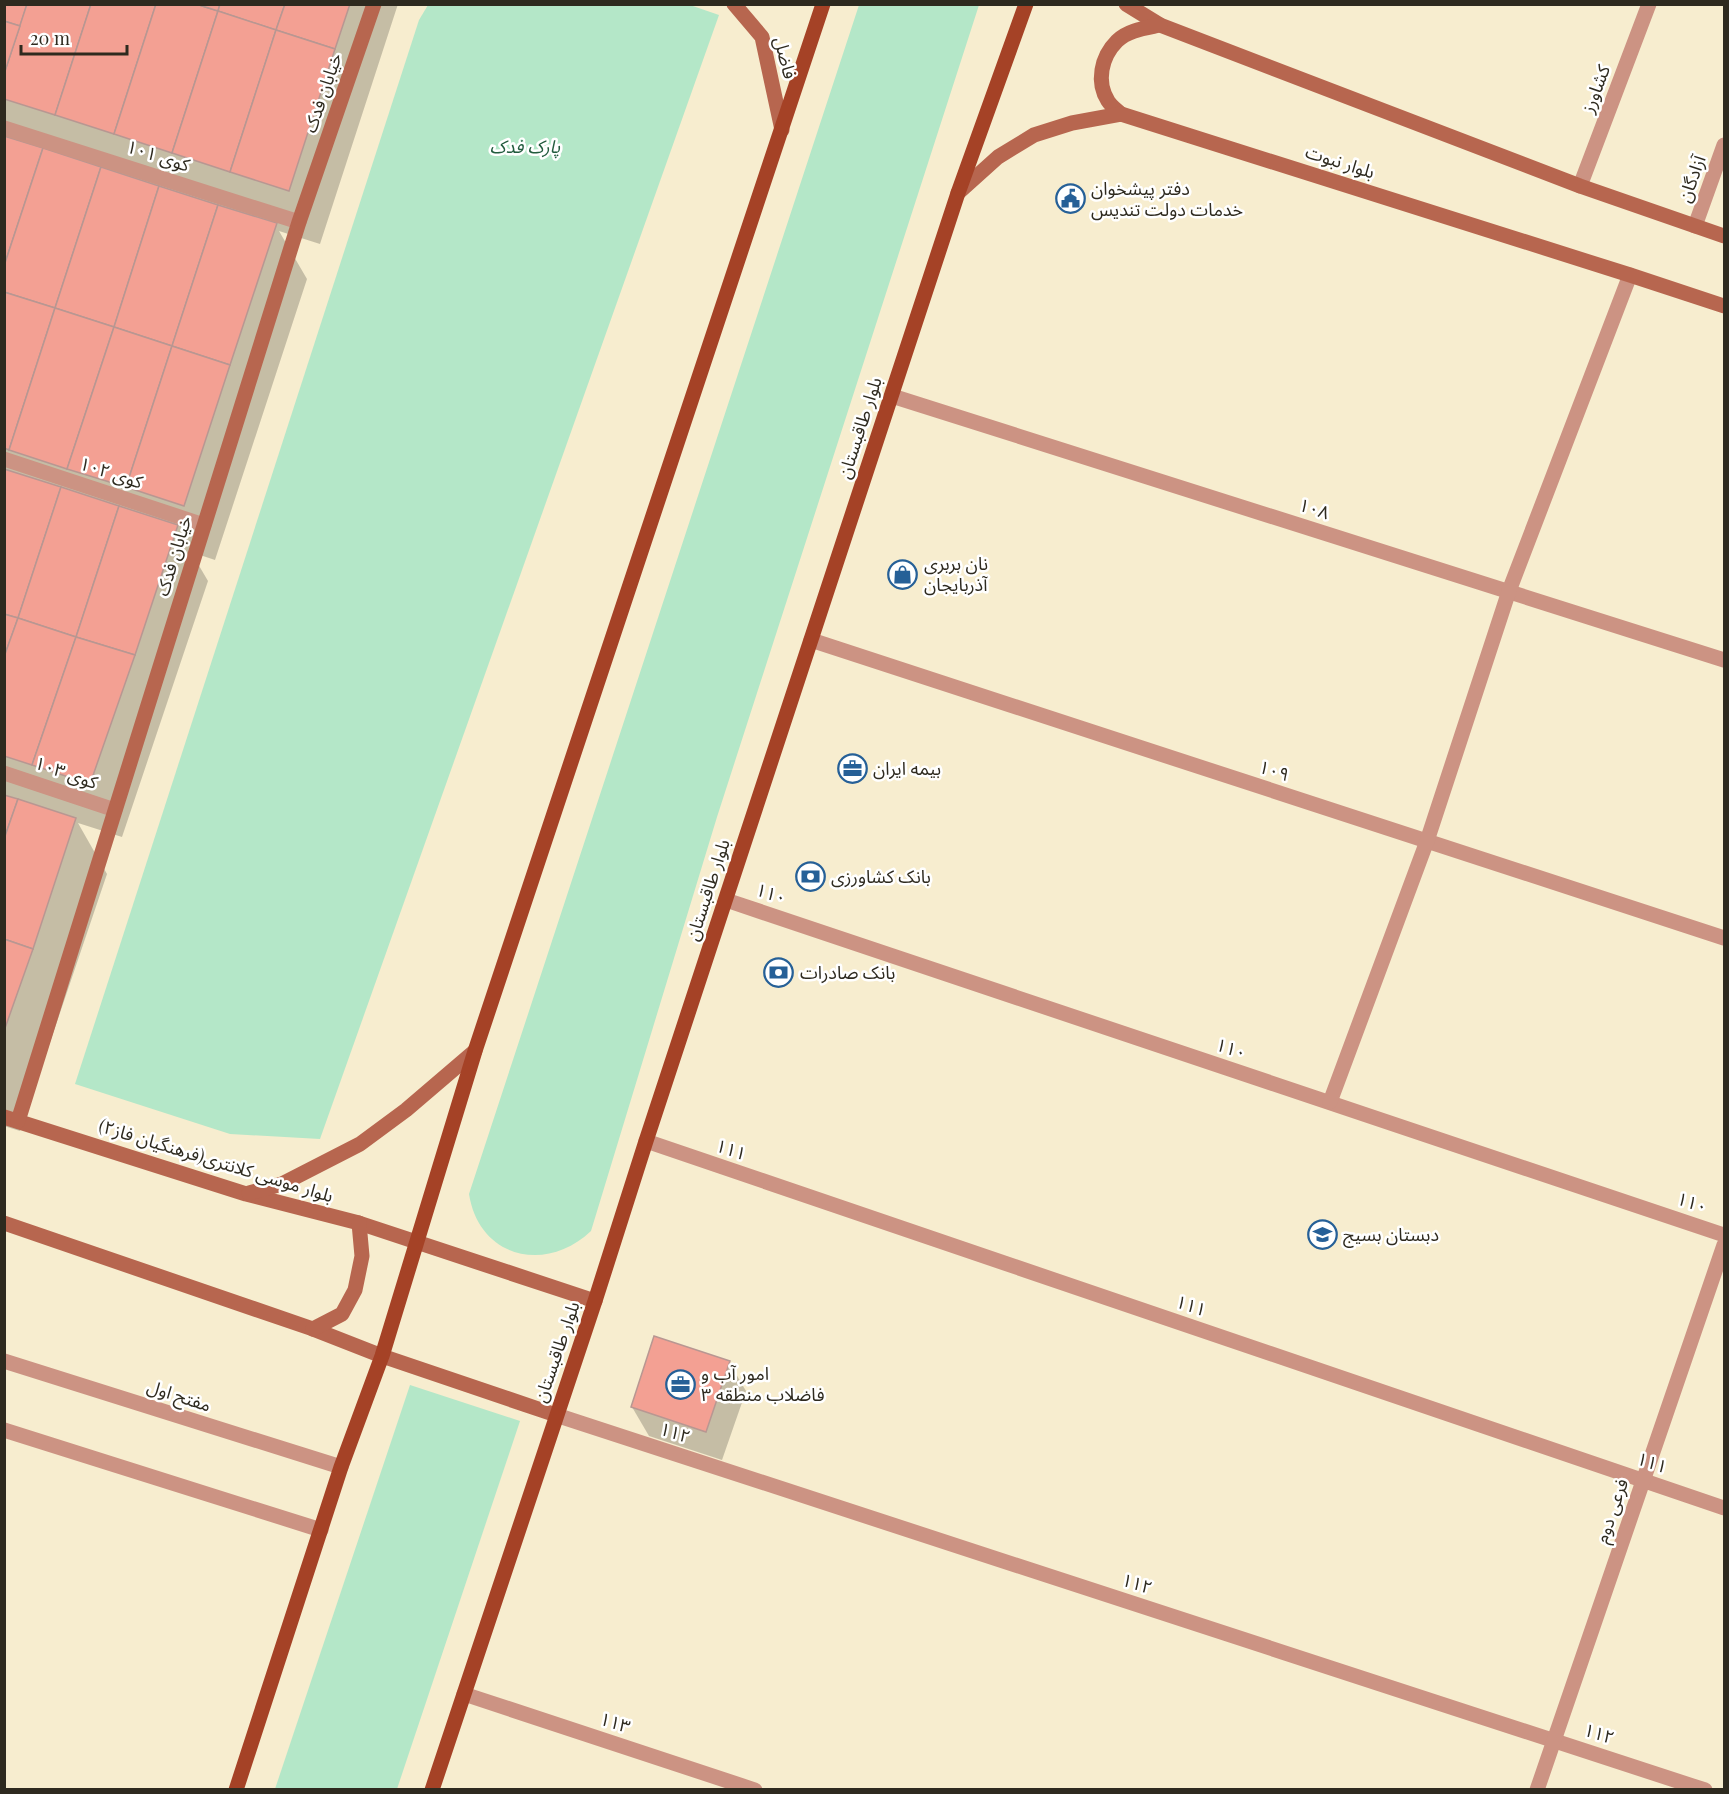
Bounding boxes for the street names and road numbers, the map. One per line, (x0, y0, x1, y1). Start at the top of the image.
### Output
street label: فاضل (769, 34, 803, 81)
street label: خیابان فدک (297, 50, 347, 136)
street label: کشاورز (1575, 61, 1615, 117)
street label: کوی ۱۰۱ (124, 134, 193, 177)
street label: بلوار نبوت (1303, 139, 1378, 184)
street label: آزادگان (1672, 151, 1711, 205)
street label: بلوار طاقبستان (831, 374, 887, 481)
street label: کوی ۱۰۲ (77, 451, 146, 494)
street label: ۱۰۸ (1296, 492, 1333, 524)
street label: خیابان فدک (149, 513, 197, 599)
street label: کوی ۱۰۳ (32, 750, 101, 794)
street label: ۱۰۹ (1256, 754, 1293, 786)
street label: بلوار طاقبستان (679, 836, 735, 943)
street label: ۱۱۰ (753, 877, 790, 909)
street label: ۱۱۰ (1213, 1032, 1250, 1064)
street label: بلوار موسی کلانتری(فرهنگیان فاز۲) (96, 1113, 337, 1207)
street label: ۱۱۱ (713, 1133, 750, 1165)
street label: ۱۱۰ (1674, 1186, 1711, 1218)
street label: ۱۱۱ (1173, 1289, 1210, 1321)
street label: بلوار طاقبستان (528, 1298, 585, 1405)
street label: مفتح اول (144, 1373, 214, 1419)
street label: ۱۱۲ (657, 1416, 694, 1448)
street label: ۱۱۱ (1634, 1446, 1671, 1478)
street label: فرعی دوم (1589, 1475, 1636, 1547)
street label: ۱۱۲ (1119, 1567, 1156, 1599)
street label: ۱۱۳ (597, 1706, 634, 1738)
street label: ۱۱۲ (1581, 1717, 1618, 1749)

